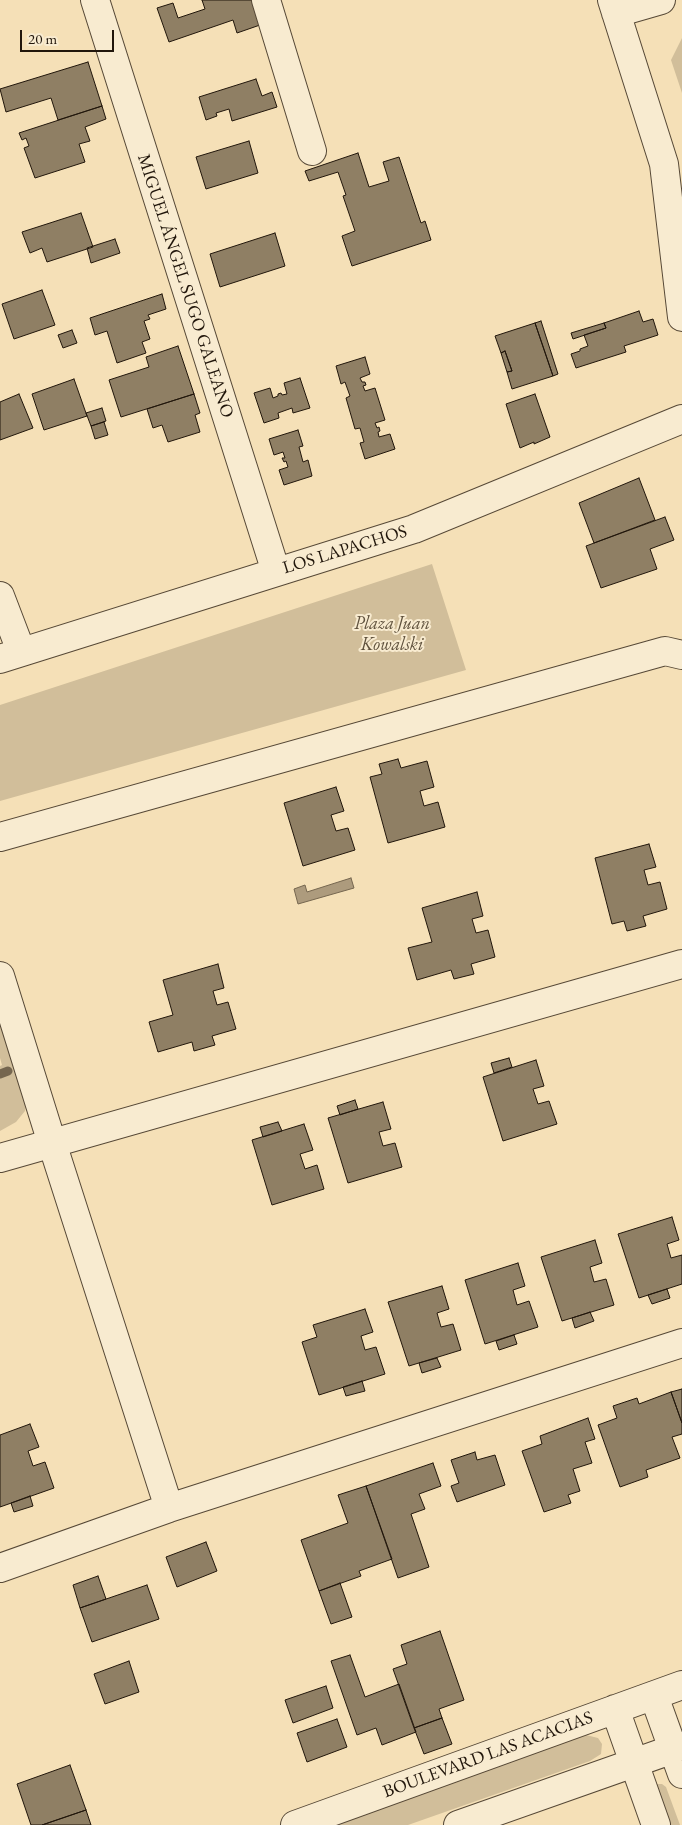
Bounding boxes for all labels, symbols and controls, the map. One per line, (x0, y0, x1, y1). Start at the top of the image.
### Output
scale bar (22, 20, 116, 52)
text: 20 m (28, 29, 57, 48)
street label: MIGUEL ÁNGEL SUGO GALEANO (132, 151, 238, 421)
street label: LOS LAPACHOS (280, 521, 410, 579)
park label: Plaza Juan Kowalski (354, 613, 430, 656)
street label: BOULEVARD LAS ACACIAS (380, 1707, 596, 1803)

